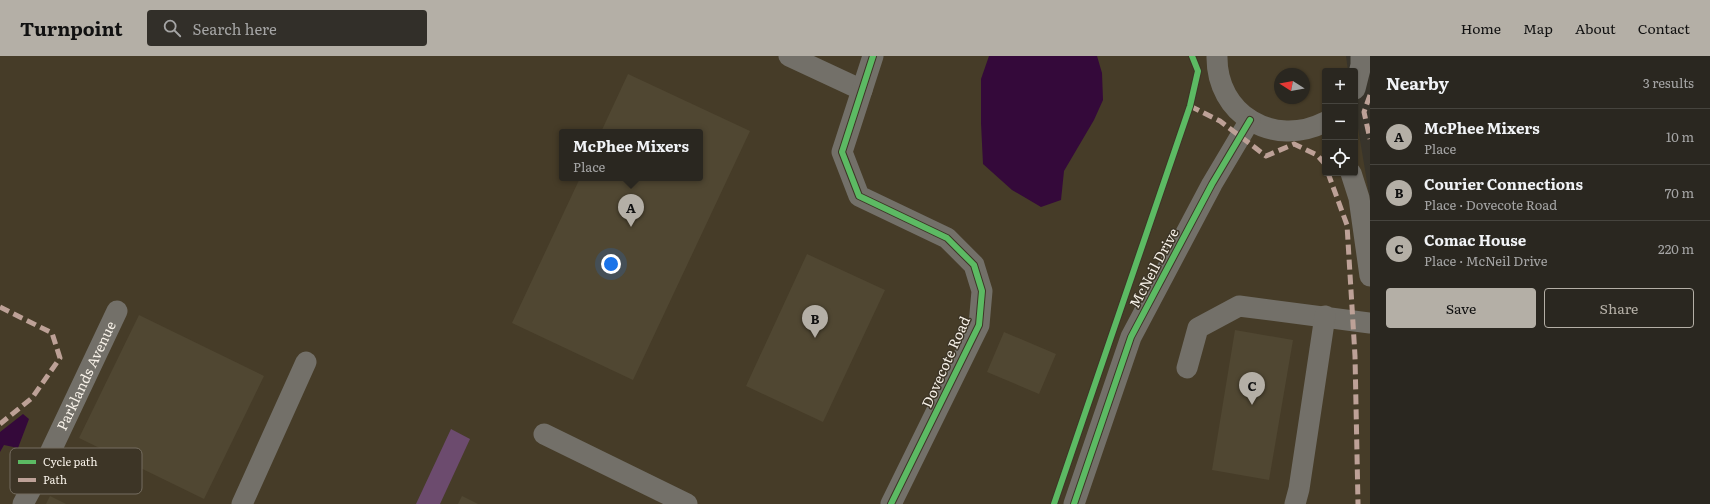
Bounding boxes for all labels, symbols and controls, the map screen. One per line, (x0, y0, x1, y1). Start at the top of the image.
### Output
search box (147, 10, 427, 46)
text: Turnpoint (20, 14, 123, 42)
icon: search (161, 17, 183, 39)
text: Search here (193, 17, 277, 40)
text: Home (1461, 18, 1501, 38)
text: Map (1523, 18, 1553, 38)
text: About (1575, 18, 1616, 38)
text: Contact (1638, 18, 1690, 38)
north arrow (1274, 68, 1310, 104)
map controls (1322, 68, 1358, 176)
button: + (1322, 68, 1358, 104)
text: Nearby (1386, 70, 1449, 95)
text: 3 results (1643, 73, 1694, 92)
button: − (1322, 104, 1358, 140)
text: McPhee Mixers (1424, 116, 1540, 139)
text: A (1394, 127, 1404, 146)
text: 10 m (1666, 127, 1694, 146)
popup (559, 129, 703, 181)
text: McPhee Mixers (573, 134, 689, 157)
text: Place (1424, 139, 1456, 158)
button: locate (1322, 140, 1358, 176)
text: Place (573, 157, 605, 176)
text: Courier Connections (1424, 172, 1583, 195)
text: B (1395, 183, 1403, 202)
text: 70 m (1665, 183, 1694, 202)
pin: A (618, 194, 644, 227)
text: Place · Dovecote Road (1424, 195, 1557, 214)
street label: McNeil Drive (1124, 224, 1183, 311)
text: Comac House (1424, 228, 1526, 251)
text: C (1394, 239, 1404, 258)
text: 220 m (1658, 239, 1694, 258)
text: Place · McNeil Drive (1424, 251, 1547, 270)
your location (601, 254, 621, 274)
button: Save (1386, 288, 1536, 328)
button: Share (1544, 288, 1694, 328)
pin: B (802, 305, 828, 338)
street label: Dovecote Road (916, 312, 974, 411)
street label: Parklands Avenue (51, 317, 120, 433)
pin: C (1239, 372, 1265, 405)
legend (10, 448, 142, 494)
text: Cycle path (43, 453, 98, 469)
text: Path (43, 471, 67, 487)

